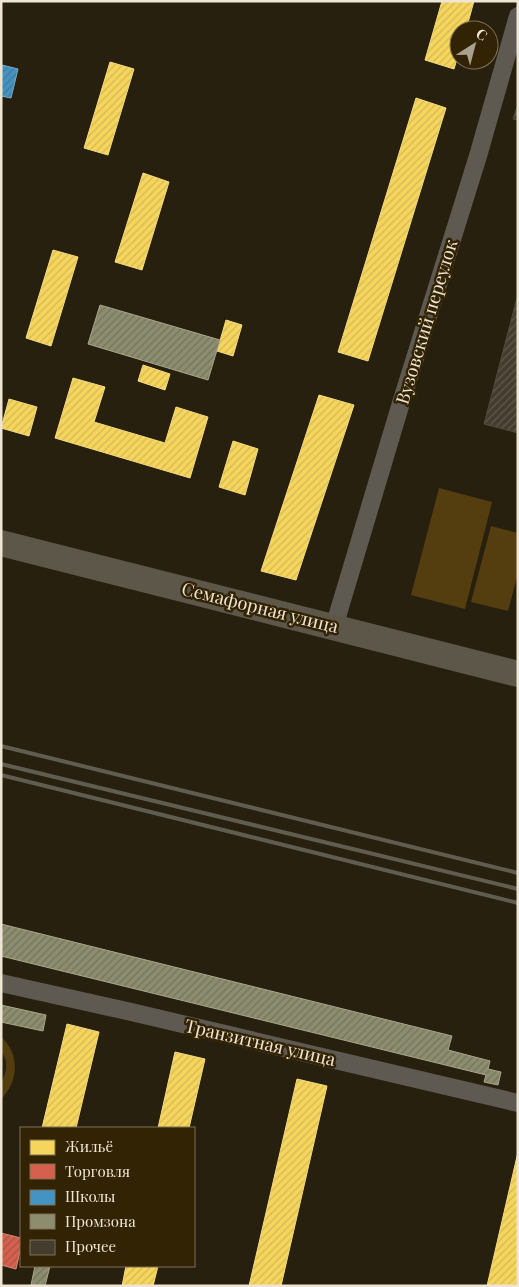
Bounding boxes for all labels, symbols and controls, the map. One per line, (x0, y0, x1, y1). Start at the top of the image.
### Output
north arrow (449, 20, 499, 70)
text: С (472, 23, 492, 45)
street label: Вузовский переулок (390, 236, 463, 407)
street label: Семафорная улица (179, 576, 341, 638)
street label: Транзитная улица (183, 1013, 338, 1071)
legend (20, 1127, 195, 1267)
text: Жильё (65, 1136, 113, 1156)
text: Торговля (65, 1161, 130, 1181)
text: Школы (65, 1186, 115, 1206)
text: Промзона (65, 1211, 136, 1231)
text: Прочее (65, 1236, 116, 1256)

